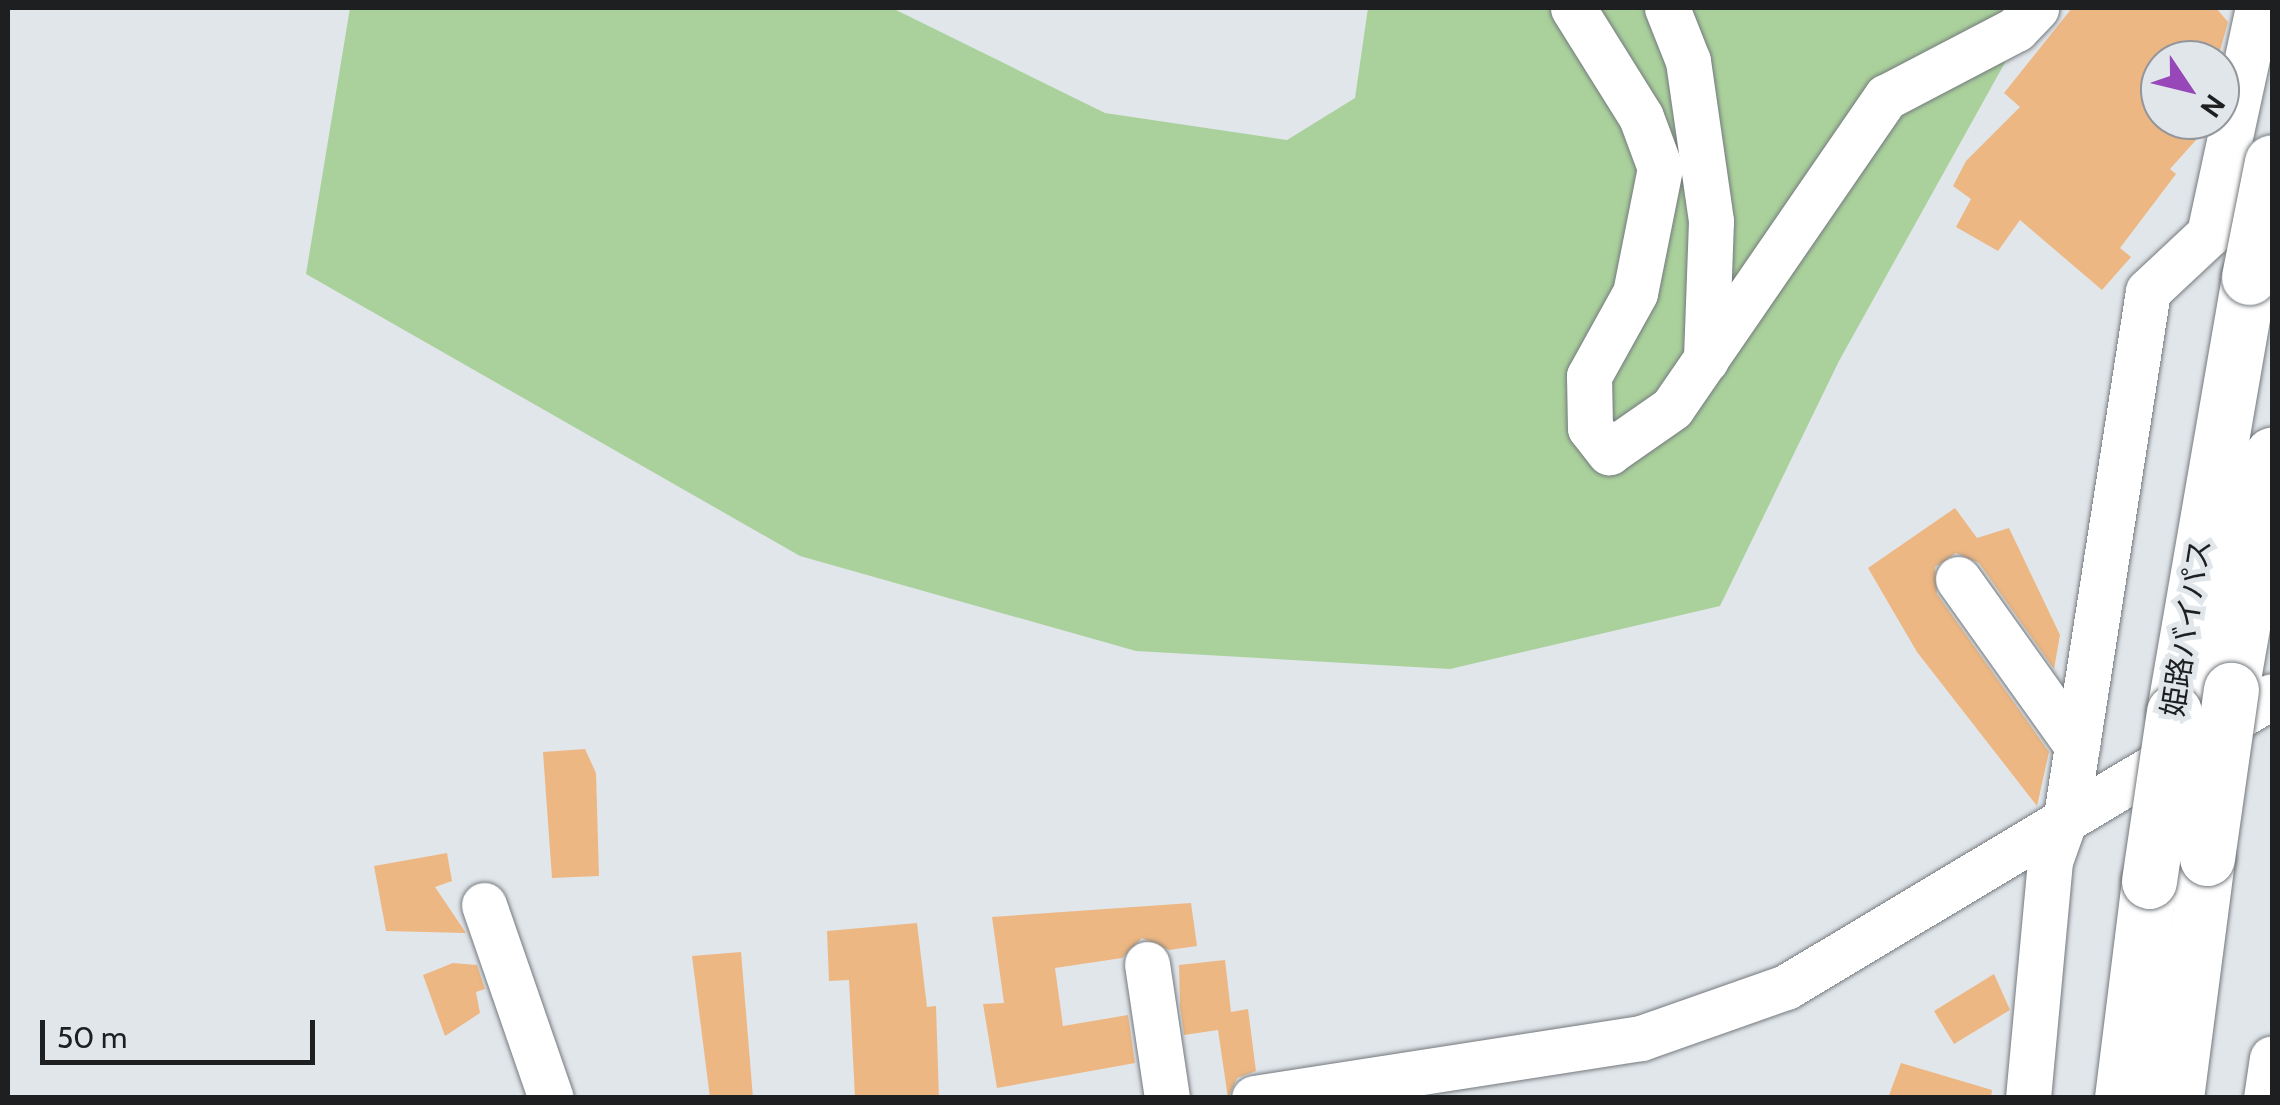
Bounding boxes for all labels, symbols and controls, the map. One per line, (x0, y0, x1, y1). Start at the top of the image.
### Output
north arrow (2140, 40, 2240, 140)
text: N (2193, 88, 2233, 124)
street label: 姫路バイパス (2155, 536, 2219, 720)
scale bar (45, 1000, 320, 1062)
text: 50 m (57, 1019, 127, 1056)

